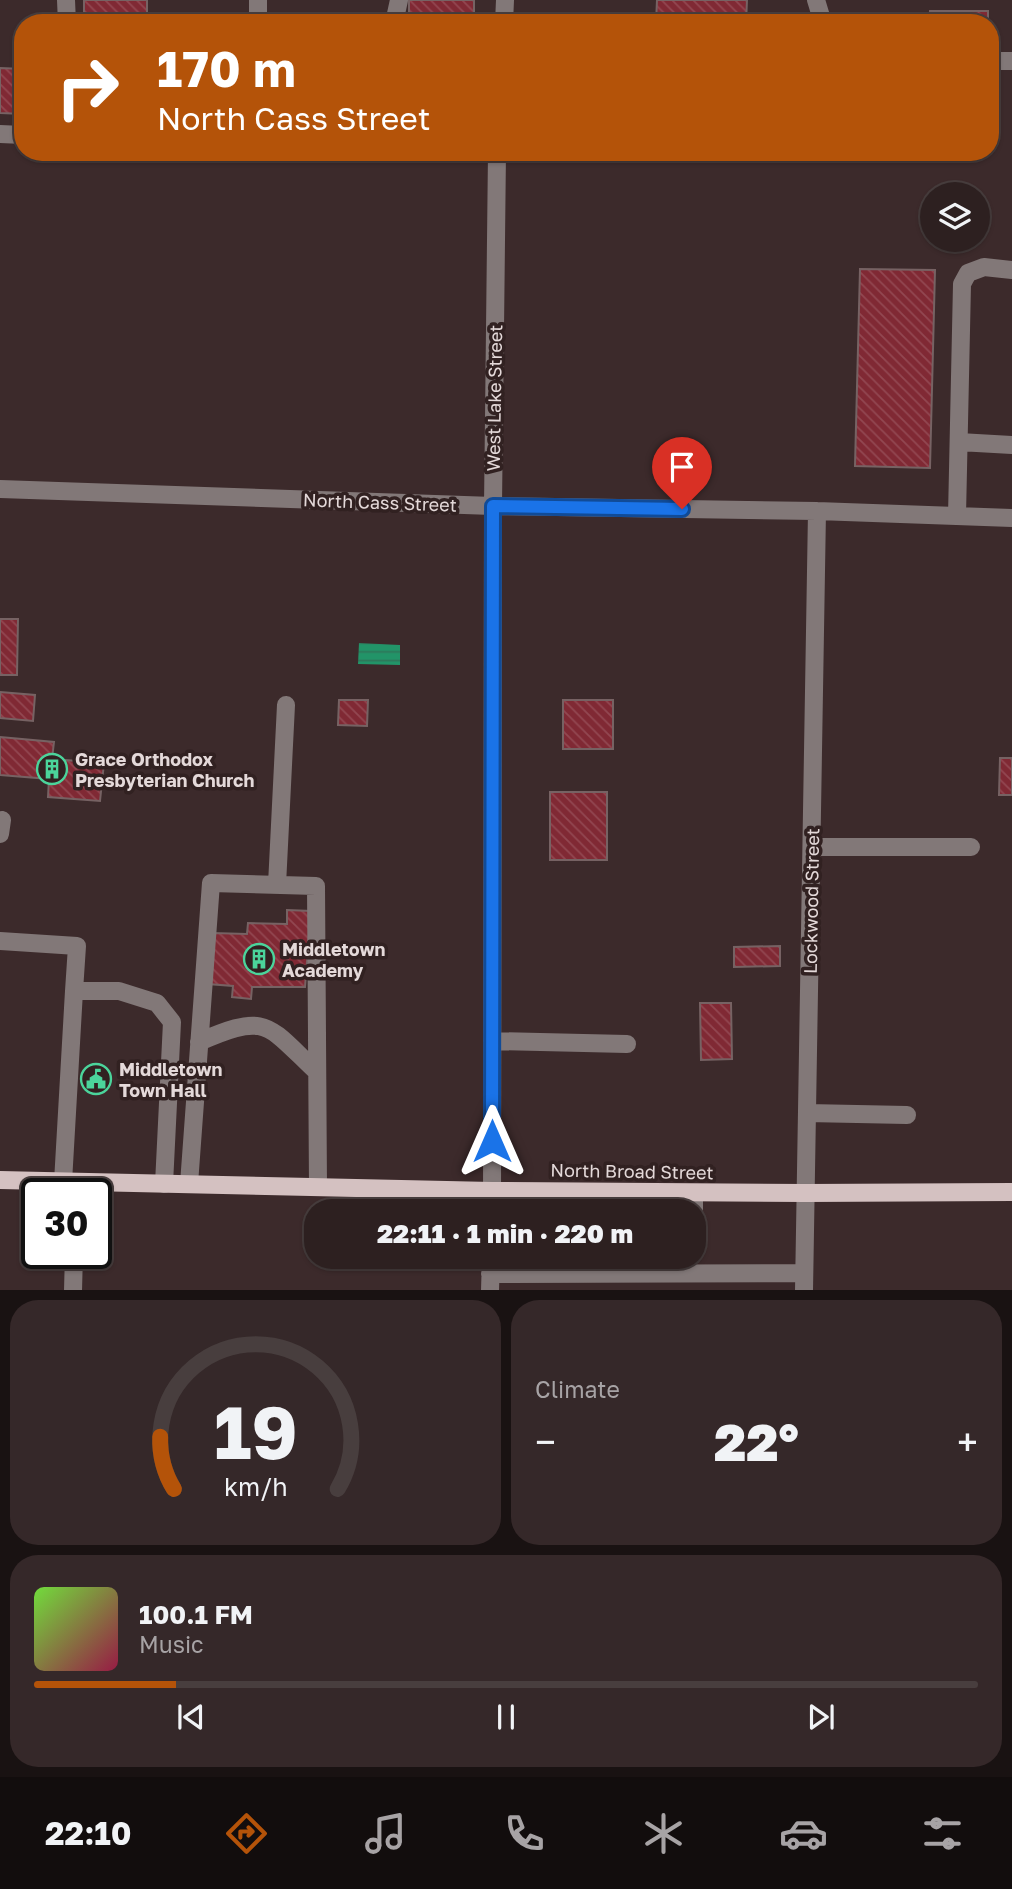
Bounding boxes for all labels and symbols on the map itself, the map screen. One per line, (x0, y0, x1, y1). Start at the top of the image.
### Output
street label: West Lake Street (482, 324, 506, 472)
pin (652, 437, 712, 509)
street label: North Cass Street (303, 488, 457, 516)
place label: Grace Orthodox Presbyterian Church (75, 748, 254, 791)
building icon: Grace Orthodox Presbyterian Church (35, 752, 69, 786)
street label: Lockwood Street (799, 828, 823, 974)
place label: Middletown Academy (282, 938, 385, 981)
building icon: Middletown Academy (242, 942, 276, 976)
place label: Middletown Town Hall (119, 1058, 222, 1101)
public building icon: Middletown Town Hall (79, 1062, 113, 1096)
position arrow (455, 1104, 529, 1178)
street label: North Broad Street (550, 1159, 714, 1183)
speed limit sign: 30 (21, 1178, 112, 1269)

